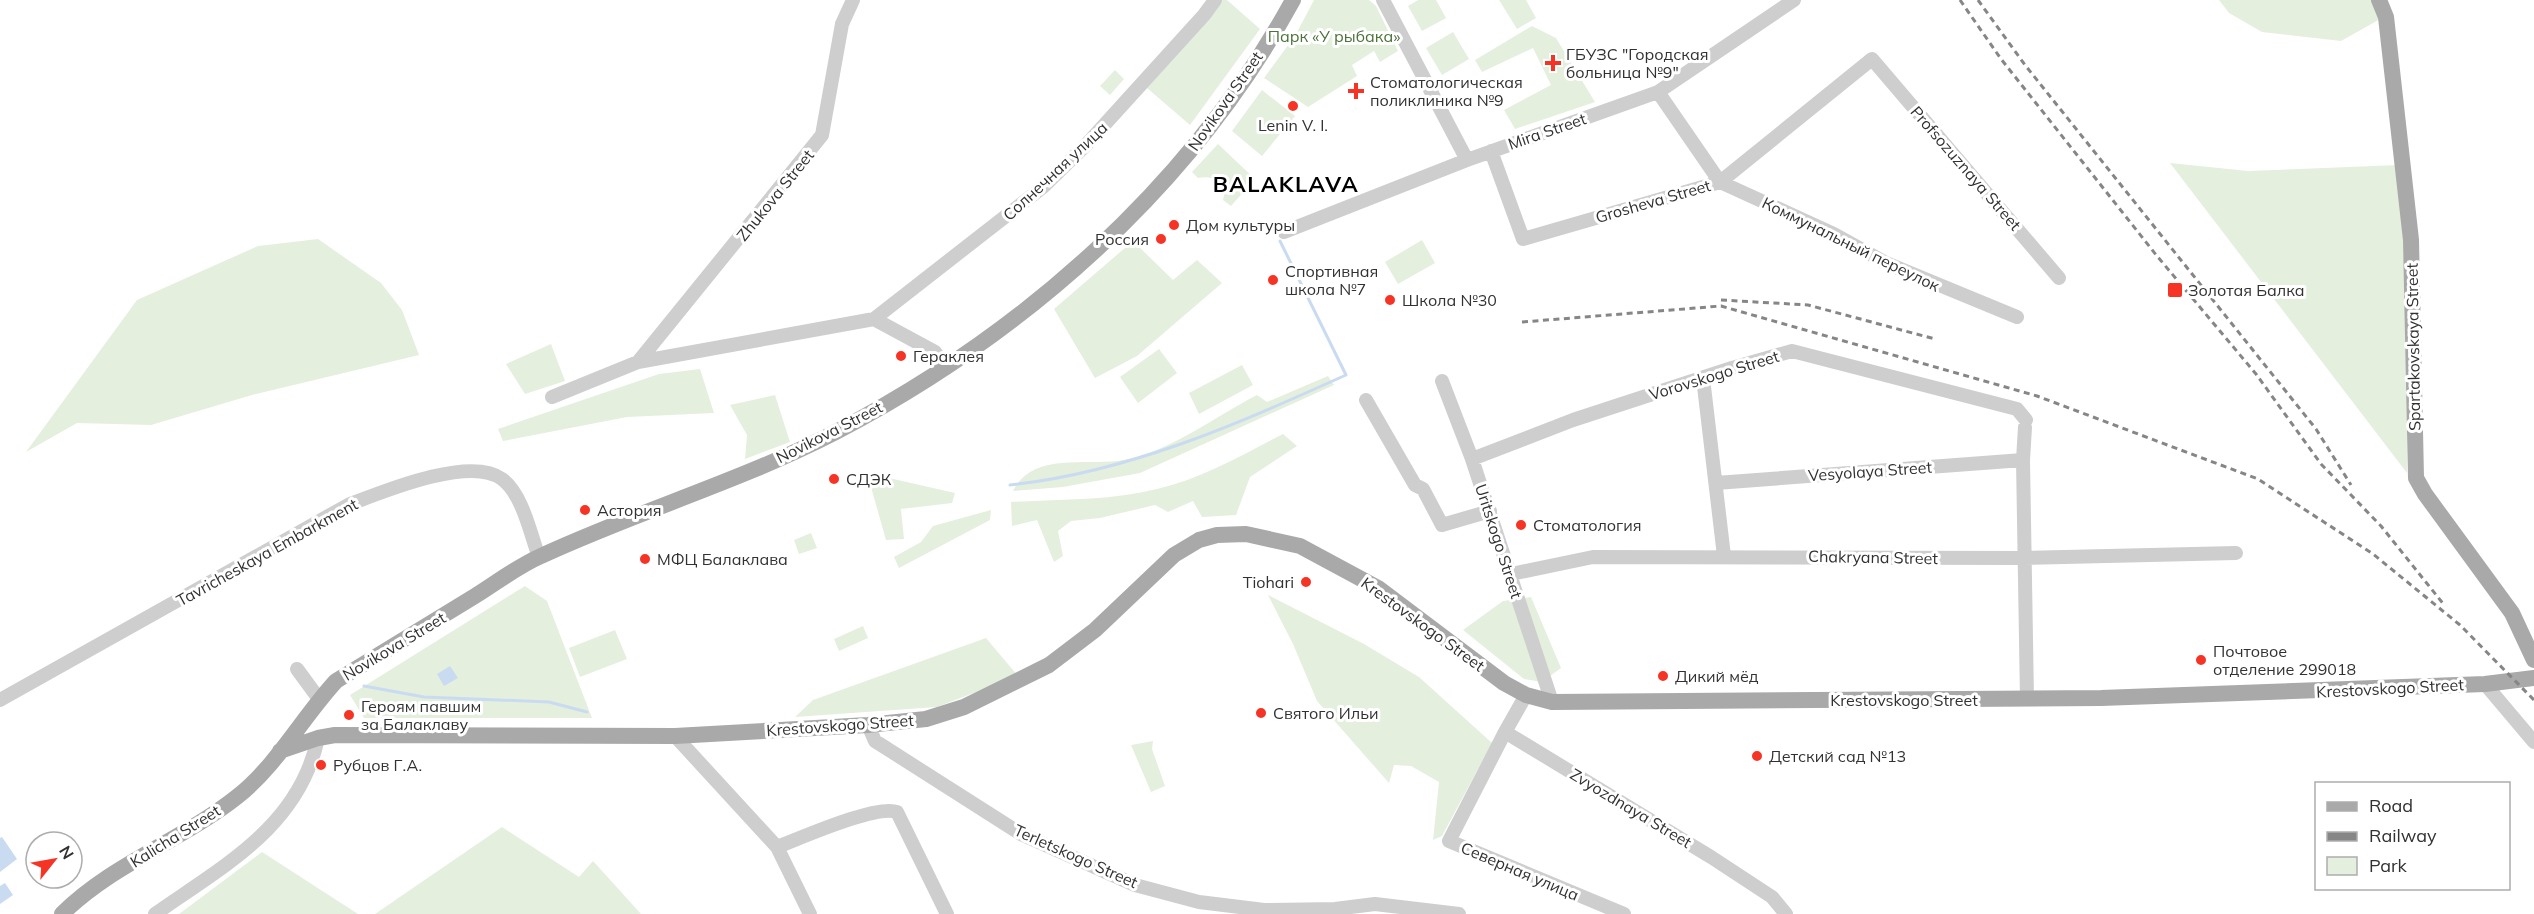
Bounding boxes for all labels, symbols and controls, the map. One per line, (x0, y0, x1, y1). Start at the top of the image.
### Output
park label: Парк «У рыбака» (1268, 26, 1400, 46)
place label: ГБУЗС "Городская больница №9" (1566, 44, 1708, 82)
street label: Novikova Street (1183, 47, 1267, 155)
marker: ГБУЗС "Городская больница №9" (1544, 54, 1562, 72)
place label: Стоматологическая поликлиника №9 (1370, 72, 1523, 110)
marker: Стоматологическая поликлиника №9 (1347, 82, 1365, 100)
marker: Lenin V. I. (1286, 99, 1300, 113)
street label: Profsozuznaya Street (1906, 102, 2026, 235)
street label: Mira Street (1505, 108, 1589, 154)
place label: Lenin V. I. (1258, 115, 1328, 135)
street label: Солнечная улица (999, 117, 1111, 225)
street label: Zhukova Street (732, 145, 818, 245)
district label: BALAKLAVA (1213, 170, 1359, 198)
street label: Grosheva Street (1593, 175, 1713, 227)
street label: Коммунальный переулок (1759, 192, 1943, 296)
place label: Дом культуры (1186, 215, 1295, 235)
marker: Дом культуры (1167, 218, 1181, 232)
place label: Россия (1095, 229, 1149, 249)
marker: Россия (1154, 232, 1168, 246)
place label: Спортивная школа №7 (1285, 261, 1378, 299)
street label: Spartakovskaya Street (2402, 262, 2424, 431)
marker: Спортивная школа №7 (1266, 273, 1280, 287)
place label: Золотая Балка (2188, 280, 2305, 300)
marker: Золотая Балка (2166, 281, 2184, 299)
place label: Школа №30 (1402, 290, 1497, 310)
marker: Школа №30 (1383, 293, 1397, 307)
place label: Гераклея (913, 346, 984, 366)
street label: Vorovskogo Street (1647, 346, 1782, 404)
marker: Гераклея (894, 349, 908, 363)
street label: Novikova Street (772, 396, 886, 467)
street label: Vesyolaya Street (1807, 457, 1933, 485)
place label: СДЭК (846, 469, 892, 489)
marker: СДЭК (827, 472, 841, 486)
street label: Uritskogo Street (1471, 481, 1527, 601)
street label: Tavricheskaya Embarkment (173, 494, 362, 610)
place label: Астория (597, 500, 661, 520)
marker: Астория (578, 503, 592, 517)
place label: Стоматология (1533, 515, 1642, 535)
marker: Стоматология (1514, 518, 1528, 532)
street label: Chakryana Street (1808, 546, 1938, 568)
place label: МФЦ Балаклава (657, 549, 788, 569)
marker: МФЦ Балаклава (638, 552, 652, 566)
place label: Tiohari (1243, 572, 1294, 592)
street label: Krestovskogo Street (1357, 573, 1489, 676)
marker: Tiohari (1299, 575, 1313, 589)
street label: Novikova Street (339, 607, 449, 685)
place label: Почтовое отделение 299018 (2213, 641, 2356, 679)
marker: Почтовое отделение 299018 (2194, 653, 2208, 667)
place label: Дикий мёд (1675, 666, 1759, 686)
marker: Дикий мёд (1656, 669, 1670, 683)
street label: Krestovskogo Street (2316, 674, 2465, 702)
street label: Krestovskogo Street (1830, 690, 1978, 710)
place label: Героям павшим за Балаклаву (361, 696, 481, 734)
place label: Святого Ильи (1273, 703, 1378, 723)
marker: Святого Ильи (1254, 706, 1268, 720)
marker: Героям павшим за Балаклаву (342, 708, 356, 722)
street label: Krestovskogo Street (766, 710, 915, 740)
place label: Детский сад №13 (1769, 746, 1906, 766)
marker: Детский сад №13 (1750, 749, 1764, 763)
place label: Рубцов Г.А. (333, 755, 422, 775)
marker: Рубцов Г.А. (314, 758, 328, 772)
street label: Zvyozdnaya Street (1567, 764, 1696, 852)
legend (2315, 782, 2510, 890)
text: Road (2369, 794, 2413, 817)
street label: Kalicha Street (126, 800, 224, 872)
street label: Terletskogo Street (1011, 820, 1141, 892)
text: Railway (2369, 824, 2437, 847)
north arrow (24, 830, 84, 890)
street label: Северная улица (1458, 837, 1582, 905)
text: N (55, 842, 79, 863)
text: Park (2369, 854, 2408, 877)

